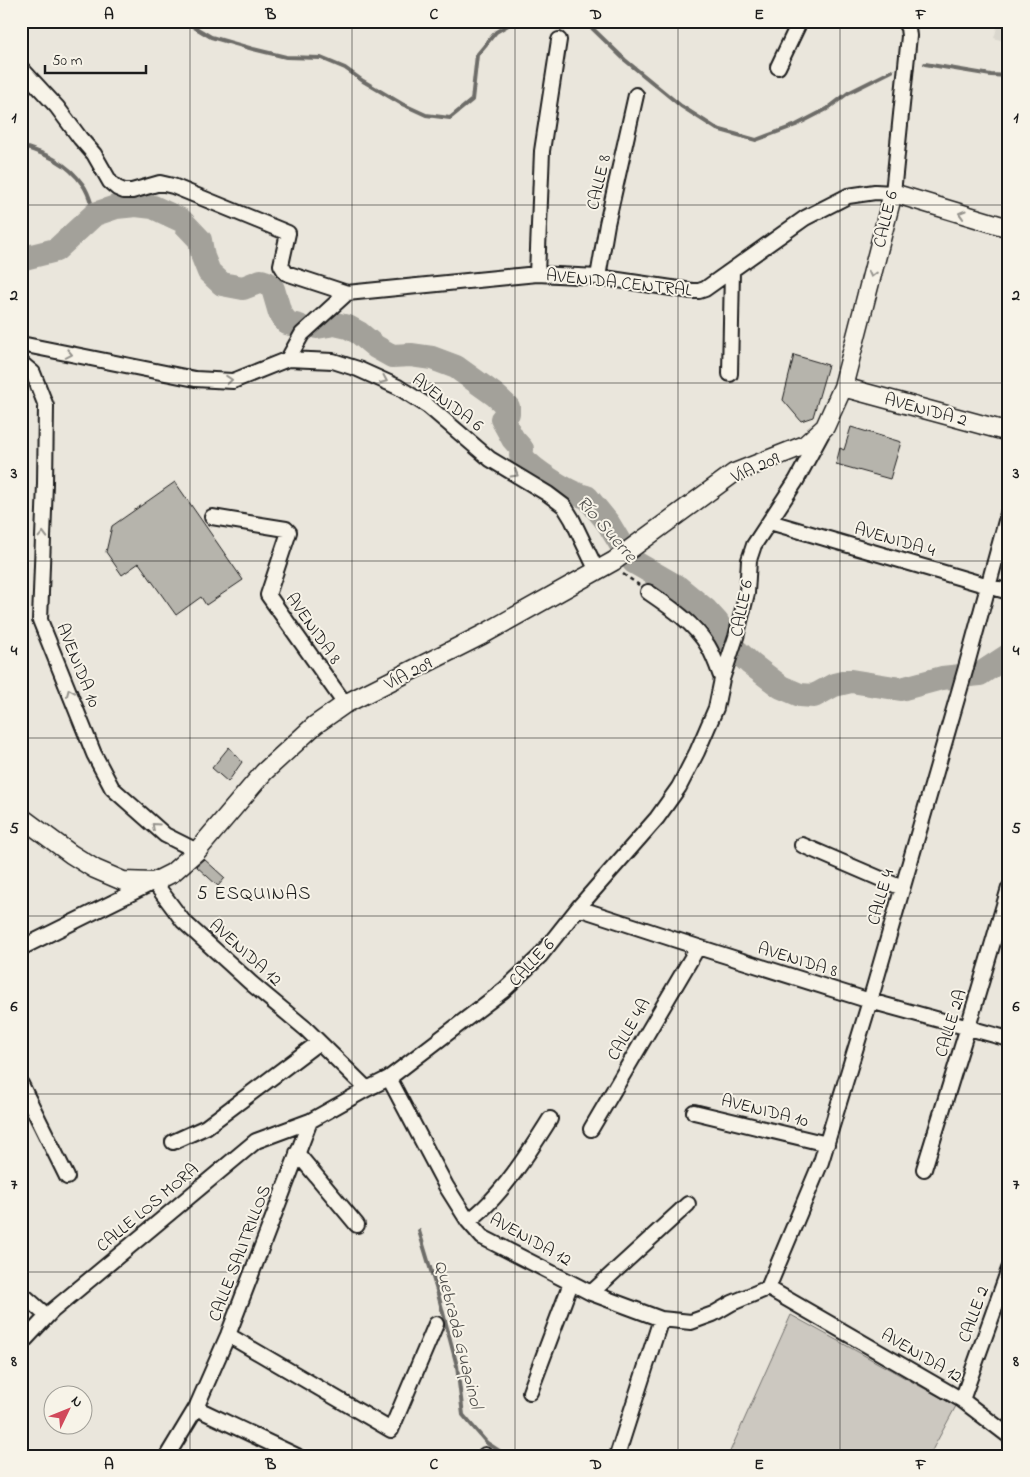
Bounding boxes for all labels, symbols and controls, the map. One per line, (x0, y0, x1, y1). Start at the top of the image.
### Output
text: A (104, 3, 114, 27)
text: B (265, 3, 277, 27)
text: C (430, 3, 439, 27)
text: D (589, 3, 602, 27)
text: E (754, 3, 764, 27)
text: F (915, 3, 927, 27)
scale bar (45, 42, 146, 74)
text: 50 m (52, 50, 83, 72)
text: 1 (11, 106, 17, 130)
text: 1 (1013, 106, 1019, 130)
street label: CALLE 8 (581, 152, 619, 213)
street label: CALLE 6 (868, 188, 906, 250)
one-way arrow (958, 209, 967, 219)
street label: AVENIDA CENTRAL (545, 263, 693, 305)
one-way arrow (867, 270, 878, 279)
text: 2 (9, 284, 18, 308)
text: 2 (1011, 284, 1020, 308)
one-way arrow (65, 348, 73, 358)
street label: AVENIDA 6 (406, 368, 488, 439)
one-way arrow (379, 374, 388, 385)
one-way arrow (225, 375, 233, 386)
street label: AVENIDA 2 (881, 387, 970, 434)
street label: VÍA 209 (727, 446, 785, 491)
text: 3 (10, 462, 18, 486)
text: 3 (1012, 462, 1020, 486)
one-way arrow (510, 467, 519, 477)
water label: Río Suerre (570, 490, 644, 570)
street label: AVENIDA 4 (851, 517, 939, 565)
one-way arrow (38, 531, 49, 539)
street label: CALLE 6 (725, 578, 761, 639)
street label: AVENIDA 8 (278, 588, 347, 671)
street label: AVENIDA 10 (48, 620, 106, 712)
text: 4 (10, 639, 18, 663)
text: 4 (1012, 639, 1020, 663)
street label: VÍA 209 (380, 651, 438, 698)
one-way arrow (66, 688, 77, 697)
text: 5 (9, 817, 19, 841)
text: 5 (1011, 817, 1021, 841)
one-way arrow (152, 823, 161, 832)
street label: CALLE 4 (862, 866, 902, 929)
district label: 5 ESQUINAS (197, 881, 311, 908)
street label: AVENIDA 12 (202, 914, 287, 993)
street label: CALLE 6 (503, 933, 562, 993)
street label: AVENIDA 8 (754, 936, 841, 985)
street label: CALLE 2A (929, 986, 975, 1061)
street label: CALLE 4A (601, 994, 658, 1066)
text: 6 (9, 995, 18, 1019)
text: 6 (1011, 995, 1020, 1019)
street label: AVENIDA 10 (718, 1089, 811, 1135)
street label: CALLE LOS MORA (91, 1158, 205, 1259)
text: 7 (11, 1173, 18, 1197)
text: 7 (1013, 1173, 1020, 1197)
street label: CALLE SALITRILLOS (203, 1182, 279, 1326)
street label: AVENIDA 12 (484, 1207, 576, 1274)
water label: Quebrada Guapinol (426, 1258, 490, 1414)
street label: CALLE 2 (953, 1283, 997, 1347)
street label: AVENIDA 12 (875, 1323, 967, 1391)
text: 8 (10, 1350, 17, 1374)
text: 8 (1012, 1350, 1019, 1374)
north arrow (42, 1384, 92, 1434)
text: N (66, 1392, 87, 1413)
text: A (104, 1453, 114, 1477)
text: B (265, 1453, 277, 1477)
text: C (430, 1453, 439, 1477)
text: D (589, 1453, 602, 1477)
text: E (754, 1453, 764, 1477)
text: F (915, 1453, 927, 1477)

